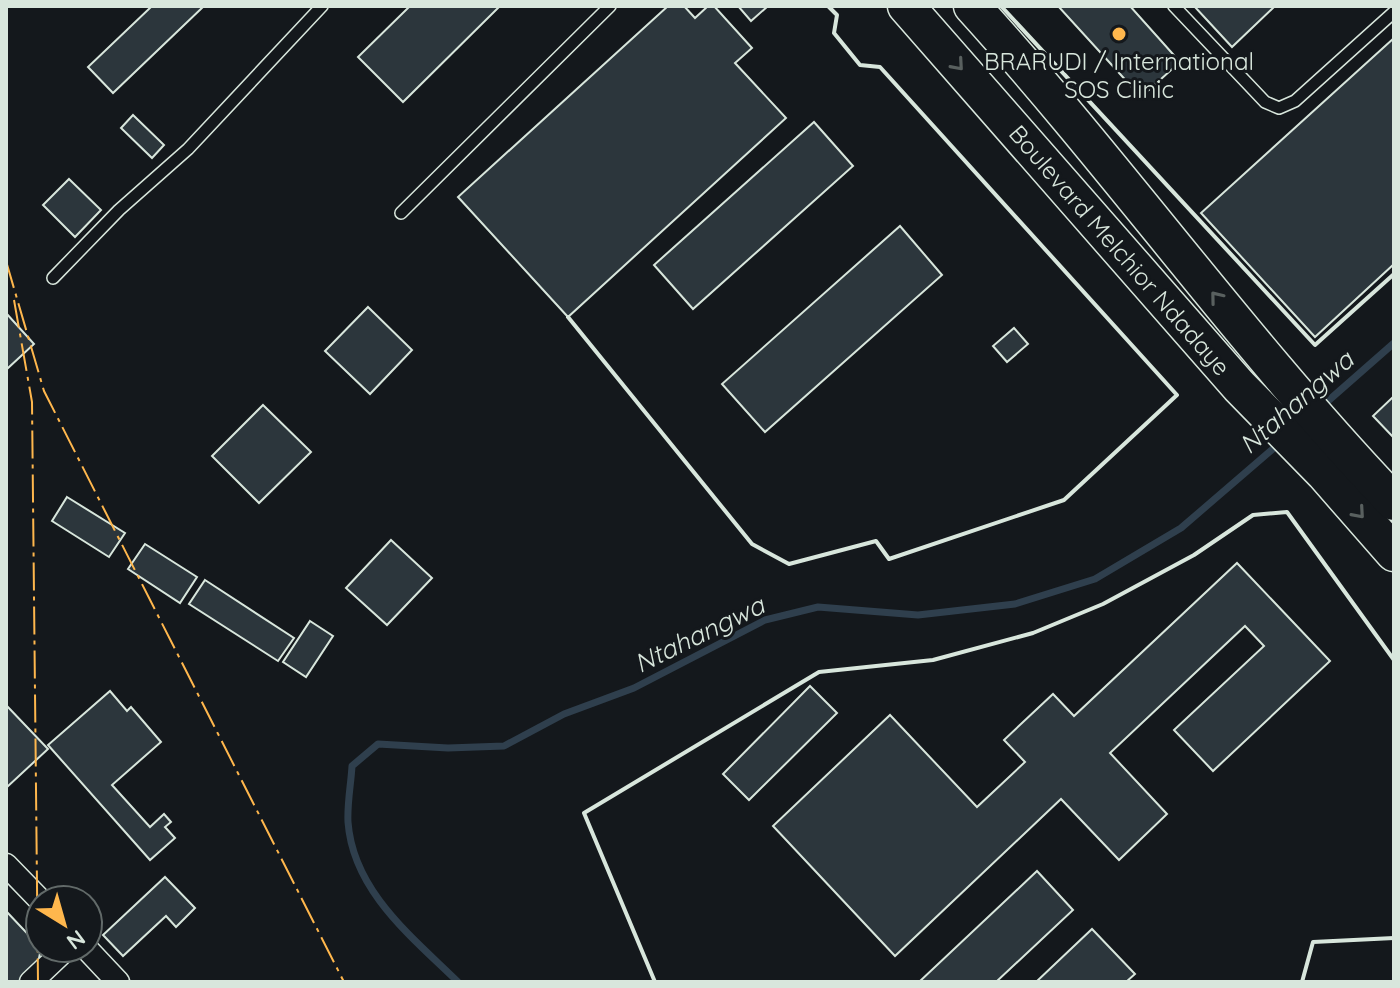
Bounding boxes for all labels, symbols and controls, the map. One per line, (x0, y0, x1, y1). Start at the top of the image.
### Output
marker: BRARUDI / International SOS Clinic (1110, 25, 1128, 43)
place label: BRARUDI / International SOS Clinic (984, 46, 1254, 104)
one-way arrow (948, 55, 963, 70)
street label: Boulevard Melchior Ndadaye (1003, 119, 1237, 381)
one-way arrow (1211, 291, 1225, 306)
water label: Ntahangwa (1232, 343, 1361, 461)
one-way arrow (1349, 504, 1364, 519)
water label: Ntahangwa (629, 588, 771, 680)
north arrow (24, 884, 104, 964)
text: N (61, 924, 91, 956)

